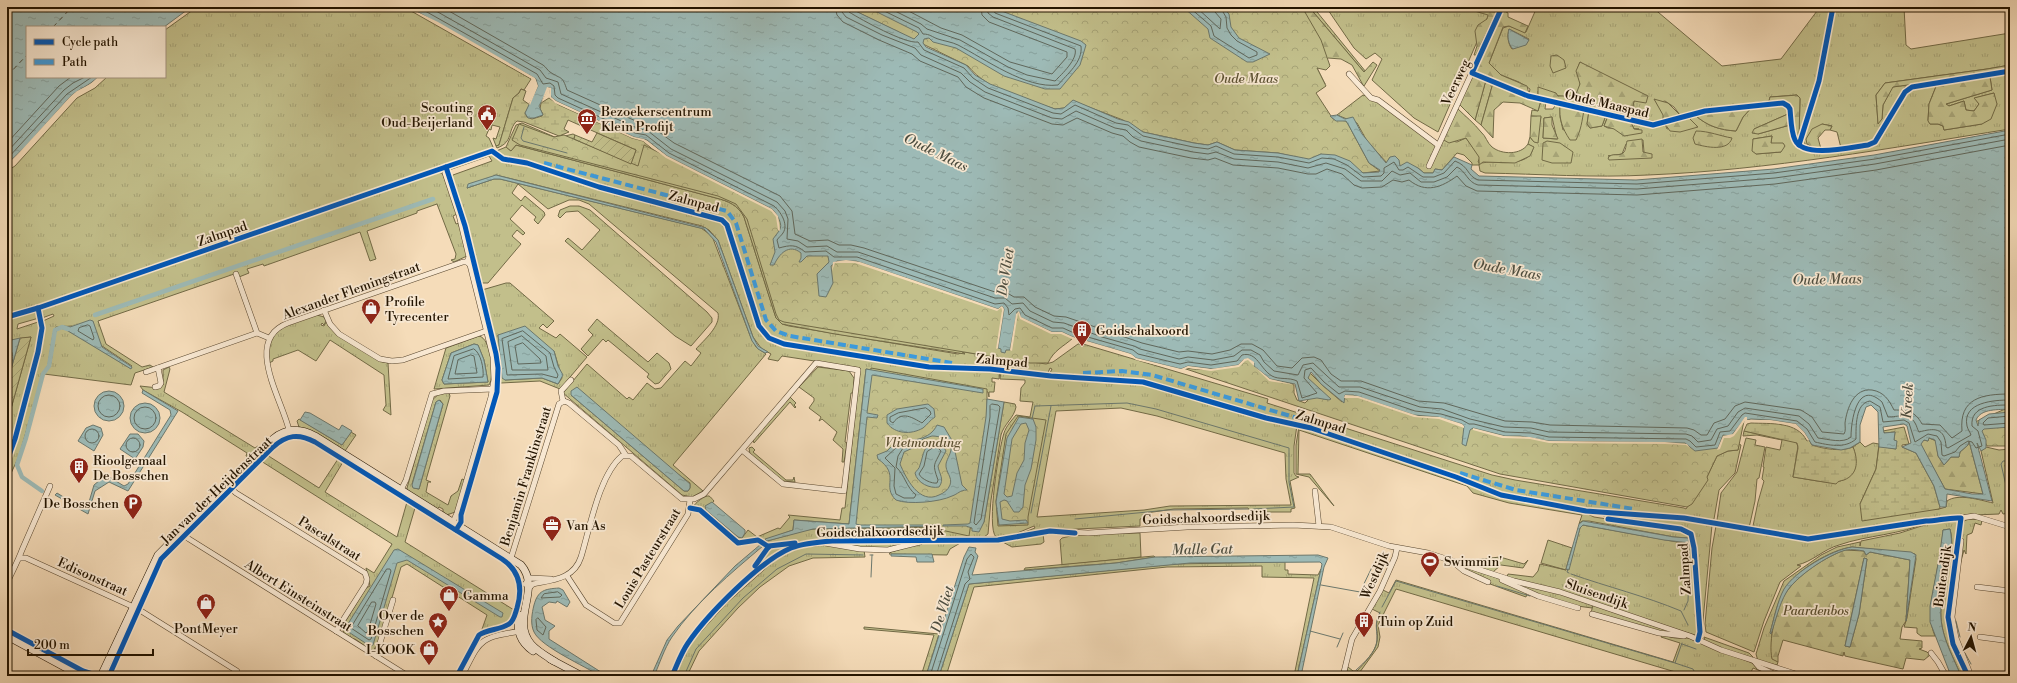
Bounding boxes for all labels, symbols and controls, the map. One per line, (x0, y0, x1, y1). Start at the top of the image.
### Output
legend (26, 26, 166, 78)
text: Cycle path (62, 35, 118, 50)
text: Path (62, 55, 87, 70)
street label: Veerweg (1438, 56, 1474, 109)
park label: Oude Maas (1214, 71, 1278, 87)
street label: Oude Maaspad (1563, 87, 1651, 122)
place label: Scouting Oud-Beijerland (381, 100, 474, 131)
public building icon: Scouting Oud-Beijerland (476, 103, 498, 131)
place label: Bezoekerscentrum Klein Profijt (600, 104, 712, 135)
museum icon: Bezoekerscentrum Klein Profijt (576, 107, 598, 135)
water label: Oude Maas (901, 130, 971, 176)
street label: Zalmpad (667, 188, 721, 217)
street label: Zalmpad (195, 218, 250, 250)
water label: De Vliet (993, 247, 1019, 298)
water label: Oude Maas (1471, 255, 1542, 285)
street label: Alexander Flemingstraat (279, 258, 423, 324)
water label: Oude Maas (1792, 270, 1862, 290)
place label: Profile Tyrecenter (385, 294, 449, 325)
shop icon: Profile Tyrecenter (360, 297, 382, 325)
building icon: Goidschalxoord (1071, 319, 1093, 347)
place label: Goidschalxoord (1096, 323, 1189, 339)
street label: Zalmpad (975, 351, 1029, 371)
water label: Kreek (1898, 383, 1918, 420)
street label: Benjamin Franklinstraat (497, 404, 555, 549)
street label: Zalmpad (1294, 407, 1348, 437)
street label: Jan van der Heijdenstraat (157, 433, 276, 549)
park label: Vlietmonding (885, 435, 962, 451)
place label: Rioolgemaal De Bosschen (93, 453, 169, 484)
building icon: Rioolgemaal De Bosschen (68, 456, 90, 484)
parking icon: De Bosschen (122, 492, 144, 520)
place label: De Bosschen (43, 496, 119, 512)
street label: Louis Pasteurstraat (612, 505, 684, 612)
street label: Goidschalxoordsedijk (1142, 508, 1271, 528)
street label: Pascalstraat (295, 513, 364, 565)
office icon: Van As (541, 514, 563, 542)
place label: Van As (565, 518, 606, 534)
street label: Goidschalxoordsedijk (816, 523, 945, 541)
water label: Malle Gat (1171, 540, 1233, 560)
street label: Zalmpad (1675, 542, 1695, 595)
street label: Buitendijk (1931, 543, 1955, 609)
street label: Westdijk (1357, 548, 1393, 603)
sports icon: Swimmin' (1419, 550, 1441, 578)
street label: Edisonstraat (55, 554, 131, 600)
place label: Swimmin' (1444, 554, 1502, 570)
street label: Albert Einsteinstraat (241, 556, 355, 636)
street label: Sluisendijk (1563, 576, 1631, 613)
water label: De Vliet (927, 583, 959, 636)
shop icon: Gamma (438, 584, 460, 612)
place label: Gamma (463, 588, 509, 604)
shop icon: PontMeyer (195, 592, 217, 620)
park label: Paardenbos (1782, 603, 1849, 619)
place label: Over de Bosschen (367, 608, 424, 639)
building icon: Tuin op Zuid (1353, 610, 1375, 638)
place icon: Over de Bosschen (427, 611, 449, 639)
place label: Tuin op Zuid (1378, 614, 1454, 630)
north arrow (1951, 617, 1991, 657)
place label: PontMeyer (174, 621, 238, 637)
text: N (1967, 621, 1977, 635)
scale bar (28, 631, 153, 657)
text: 200 m (34, 638, 70, 653)
shop icon: I-KOOK (418, 638, 440, 666)
place label: I-KOOK (366, 642, 417, 658)

